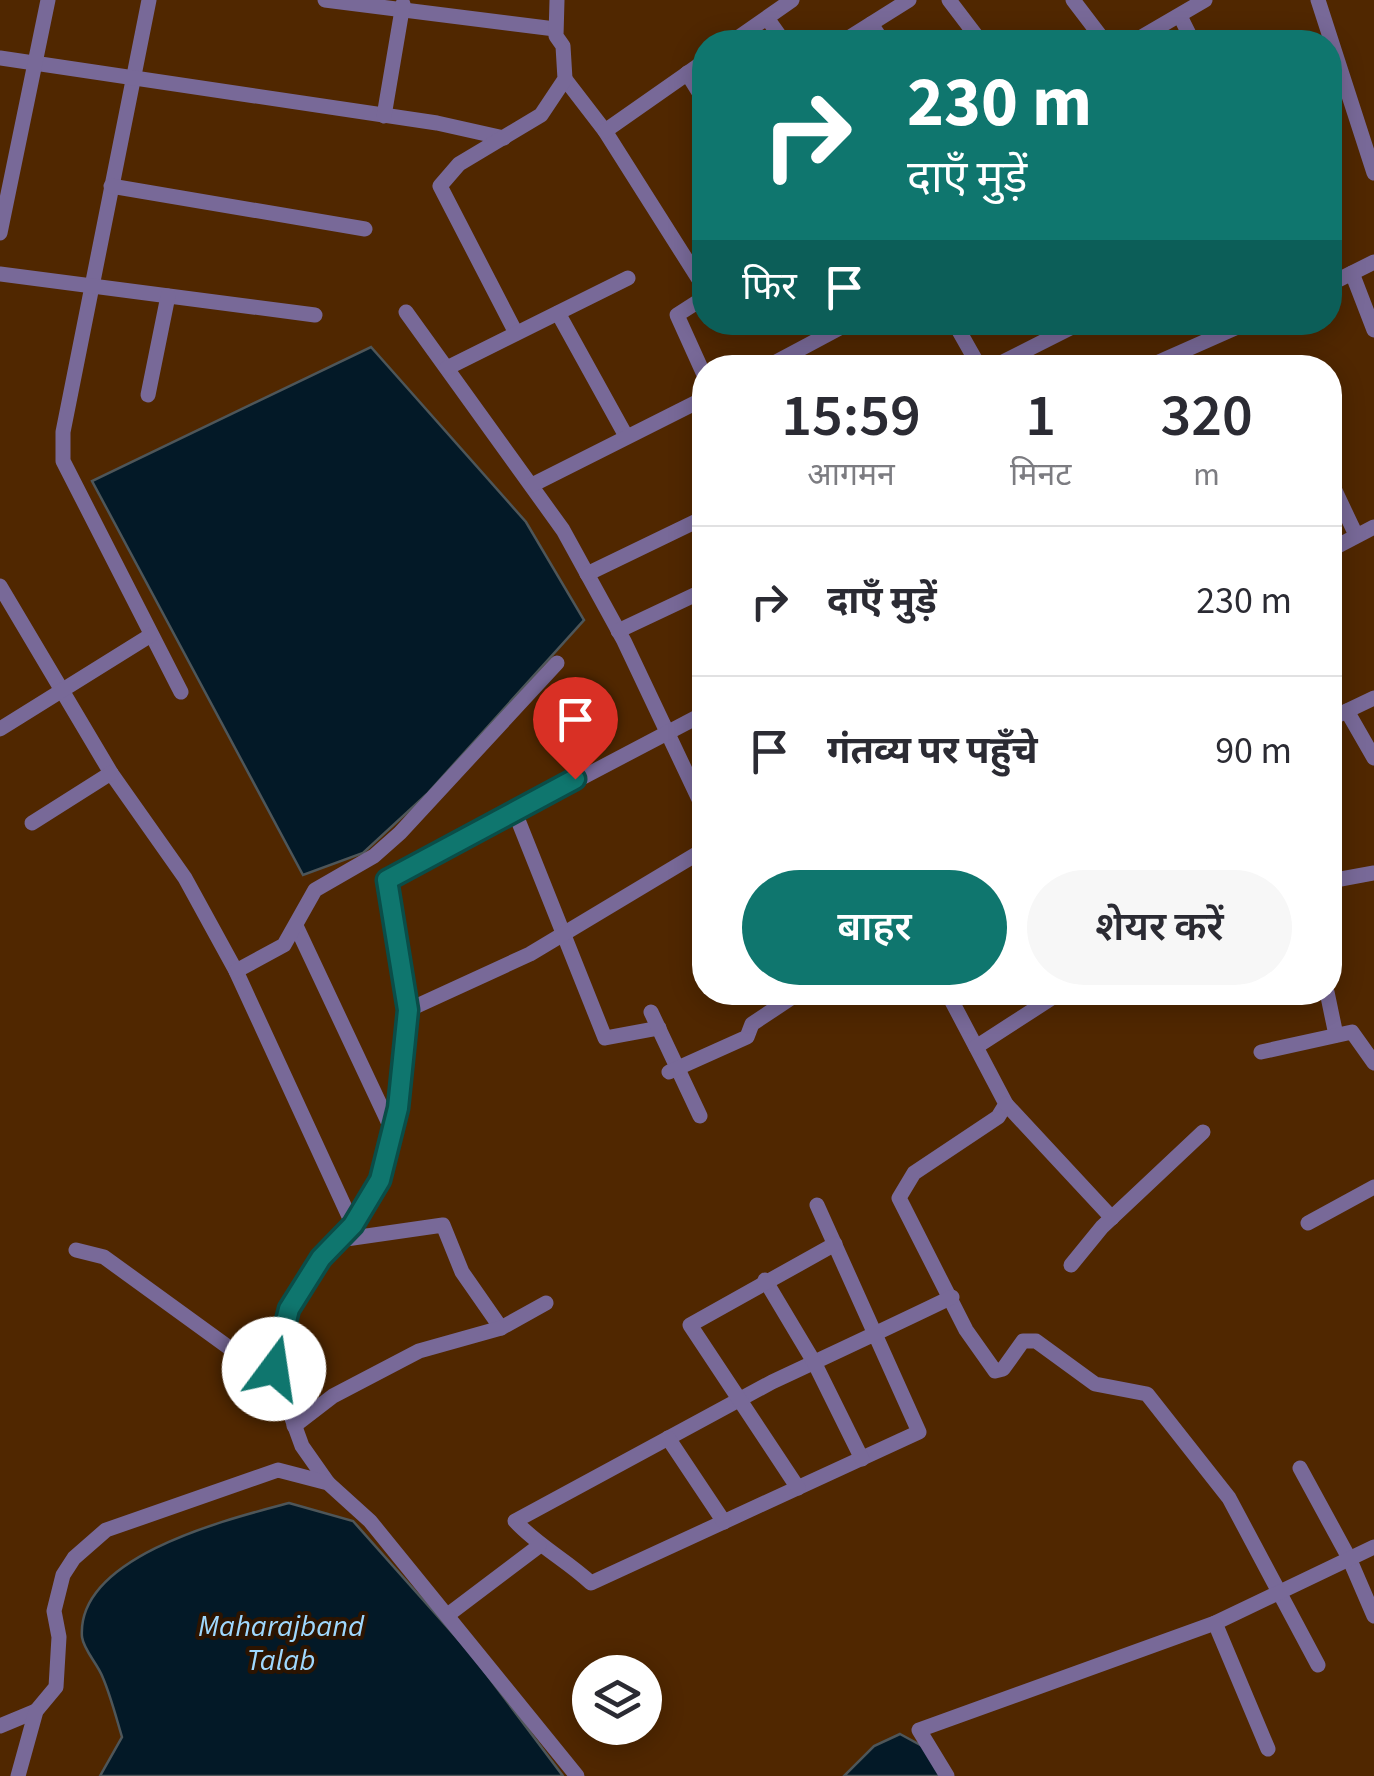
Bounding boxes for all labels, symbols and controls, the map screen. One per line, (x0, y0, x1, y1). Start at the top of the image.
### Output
text: 230 m (907, 53, 1092, 153)
icon: right (742, 70, 872, 200)
text: दाएँ मुड़ें (907, 146, 1027, 210)
text: फिर (742, 260, 797, 314)
icon: arrive (817, 260, 872, 315)
text: 15:59 (781, 374, 921, 459)
text: 1 (1025, 374, 1056, 459)
text: 320 (1160, 374, 1253, 459)
text: आगमन (807, 452, 895, 498)
text: मिनट (1010, 452, 1071, 498)
text: m (1193, 452, 1220, 498)
icon: right (742, 574, 797, 629)
text: दाएँ मुड़ें (827, 574, 937, 628)
text: 230 m (1196, 574, 1292, 628)
pin (533, 677, 618, 780)
icon: arrive (548, 692, 603, 747)
icon: arrive (742, 724, 797, 779)
text: गंतव्य पर पहुँचे (827, 724, 1038, 778)
text: 90 m (1215, 724, 1292, 778)
button: बाहर (742, 870, 1007, 985)
button: शेयर करें (1027, 870, 1292, 985)
position arrow (222, 1317, 326, 1421)
water label: Maharajband Talab (198, 1605, 365, 1682)
map controls (572, 1655, 662, 1745)
button: layers (572, 1655, 662, 1745)

